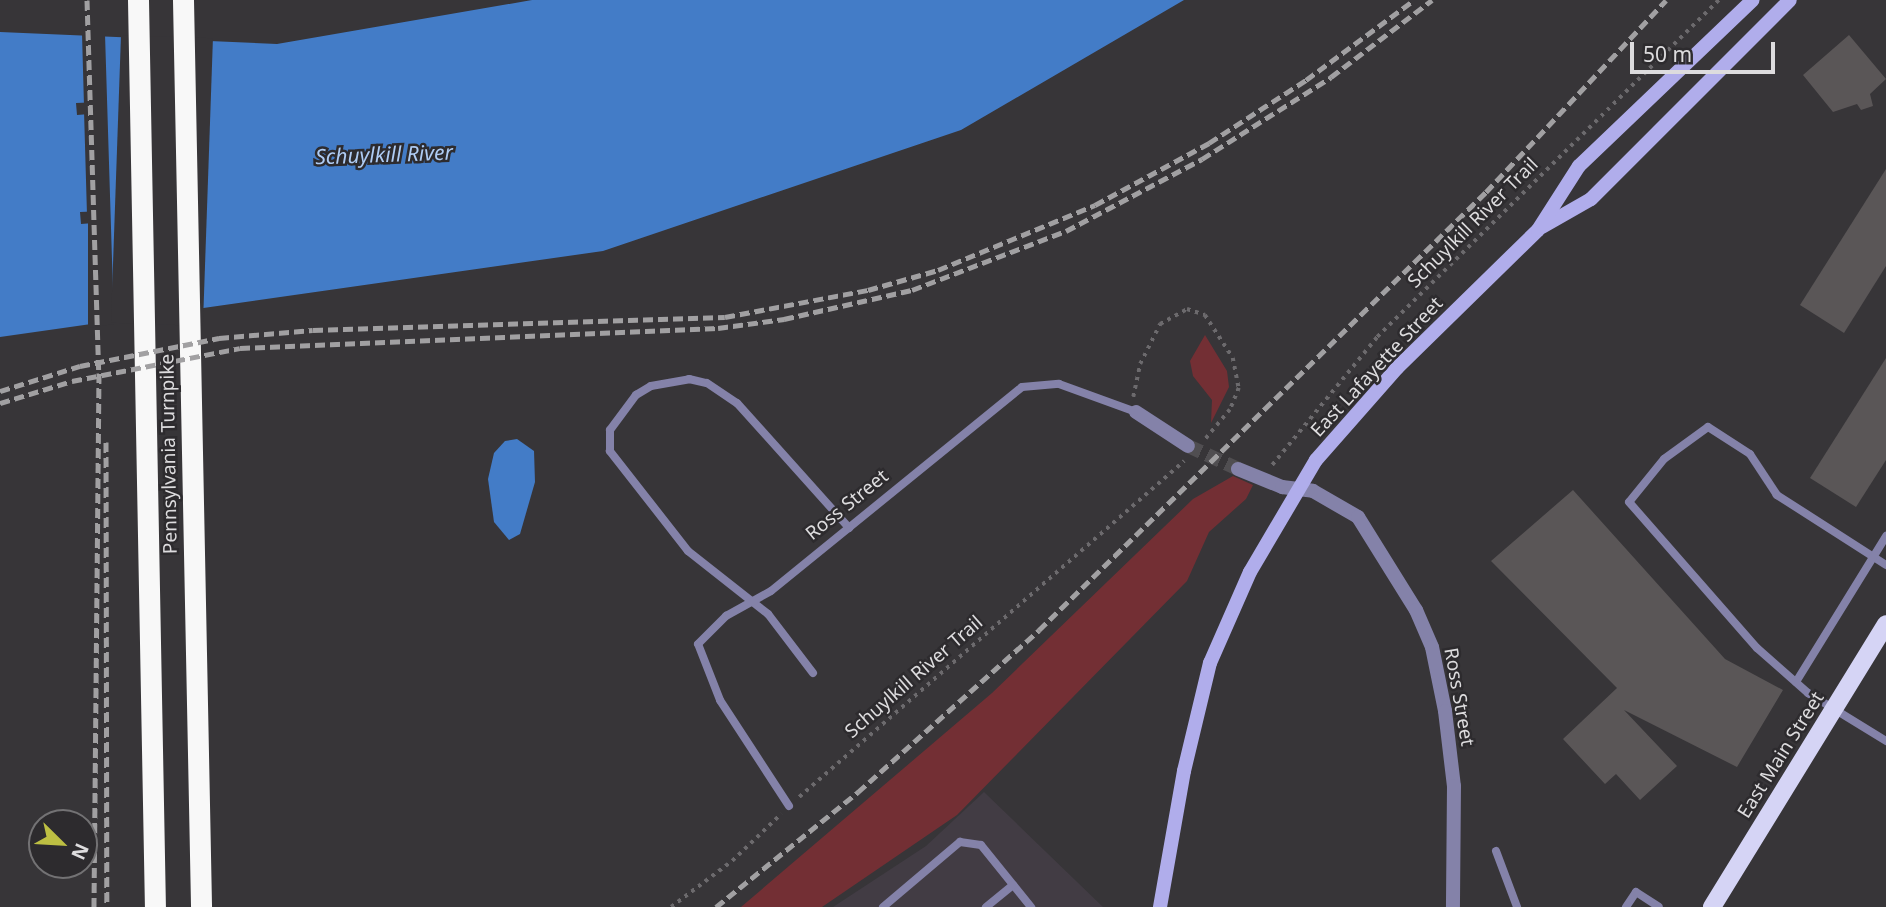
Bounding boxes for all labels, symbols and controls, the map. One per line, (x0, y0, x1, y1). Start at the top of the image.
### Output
scale bar (1634, 28, 1779, 72)
text: 50 m (1643, 40, 1692, 68)
water label: Schuylkill River (315, 139, 453, 169)
street label: Schuylkill River Trail (1403, 153, 1543, 293)
street label: East Lafayette Street (1306, 292, 1448, 442)
street label: Pennsylvania Turnpike (156, 354, 182, 554)
street label: Ross Street (801, 465, 893, 545)
street label: Schuylkill River Trail (841, 611, 987, 743)
street label: Ross Street (1439, 646, 1479, 748)
street label: East Main Street (1733, 688, 1829, 822)
north arrow (28, 809, 98, 879)
text: N (65, 839, 95, 864)

